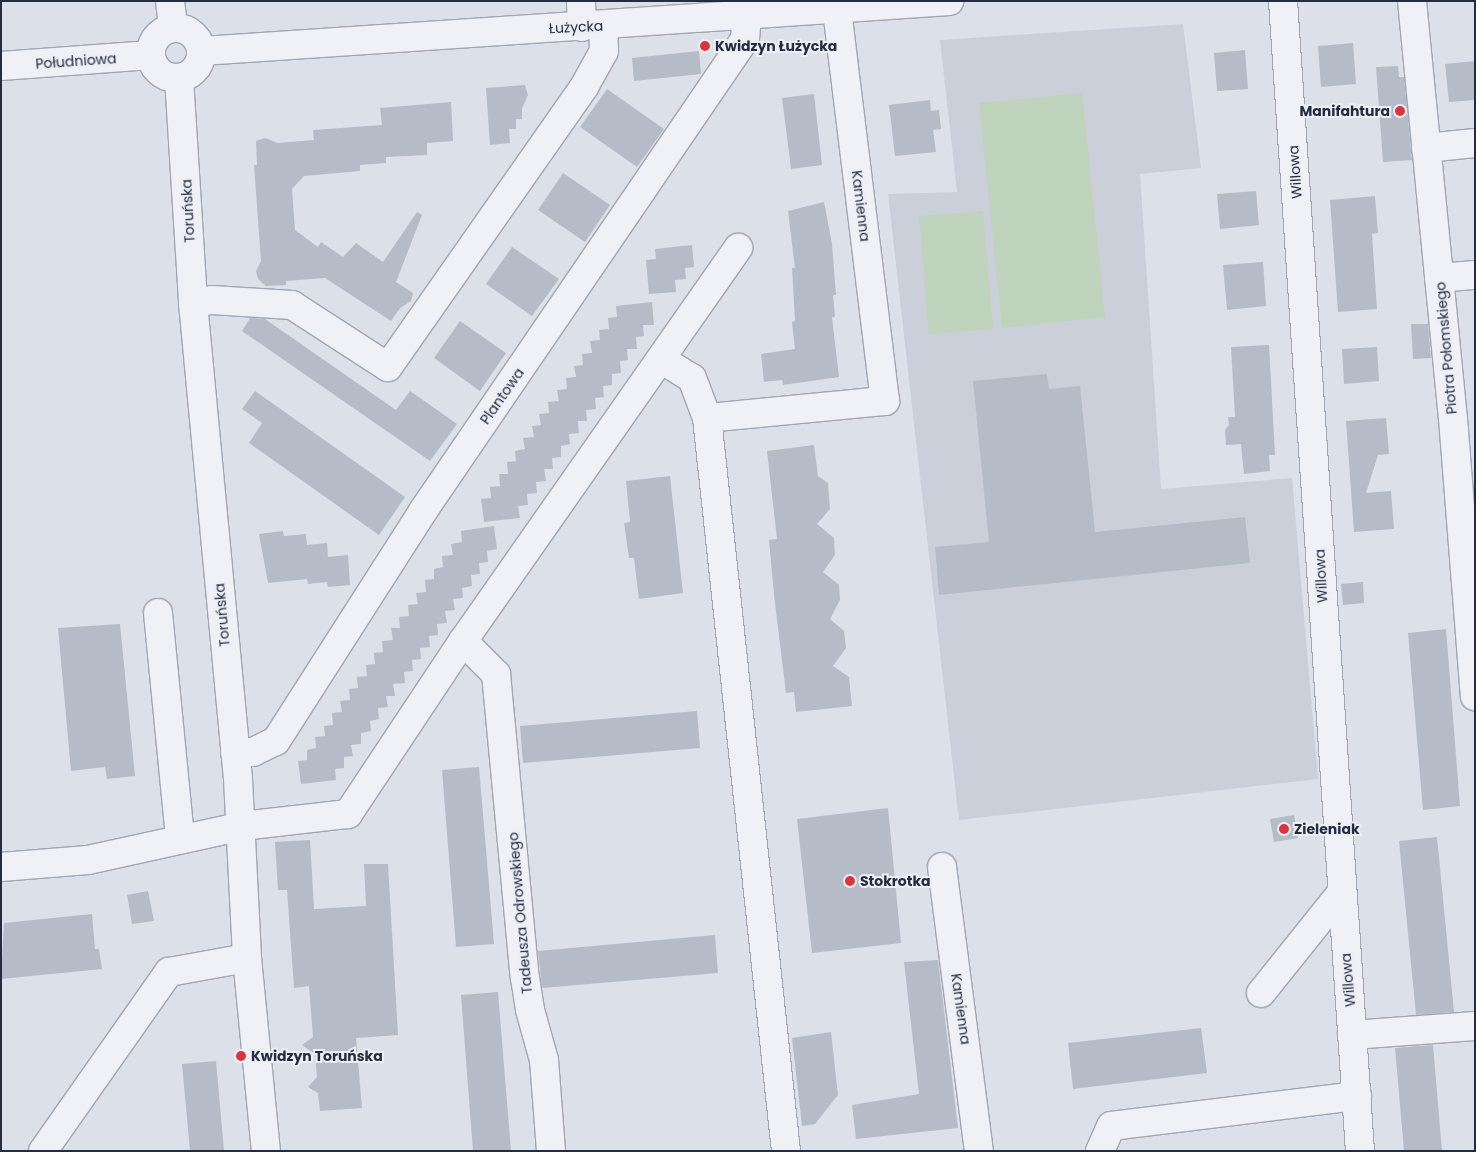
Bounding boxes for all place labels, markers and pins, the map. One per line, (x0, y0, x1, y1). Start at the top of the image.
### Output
place label: Kwidzyn Łużycka (715, 38, 837, 54)
marker: Kwidzyn Łużycka (699, 40, 711, 52)
place label: Manifahtura (1299, 103, 1390, 119)
marker: Manifahtura (1394, 105, 1406, 117)
place label: Zieleniak (1294, 821, 1360, 837)
marker: Zieleniak (1278, 823, 1290, 835)
place label: Stokrotka (860, 873, 931, 889)
marker: Stokrotka (844, 875, 856, 887)
place label: Kwidzyn Toruńska (251, 1048, 383, 1064)
marker: Kwidzyn Toruńska (235, 1050, 247, 1062)

